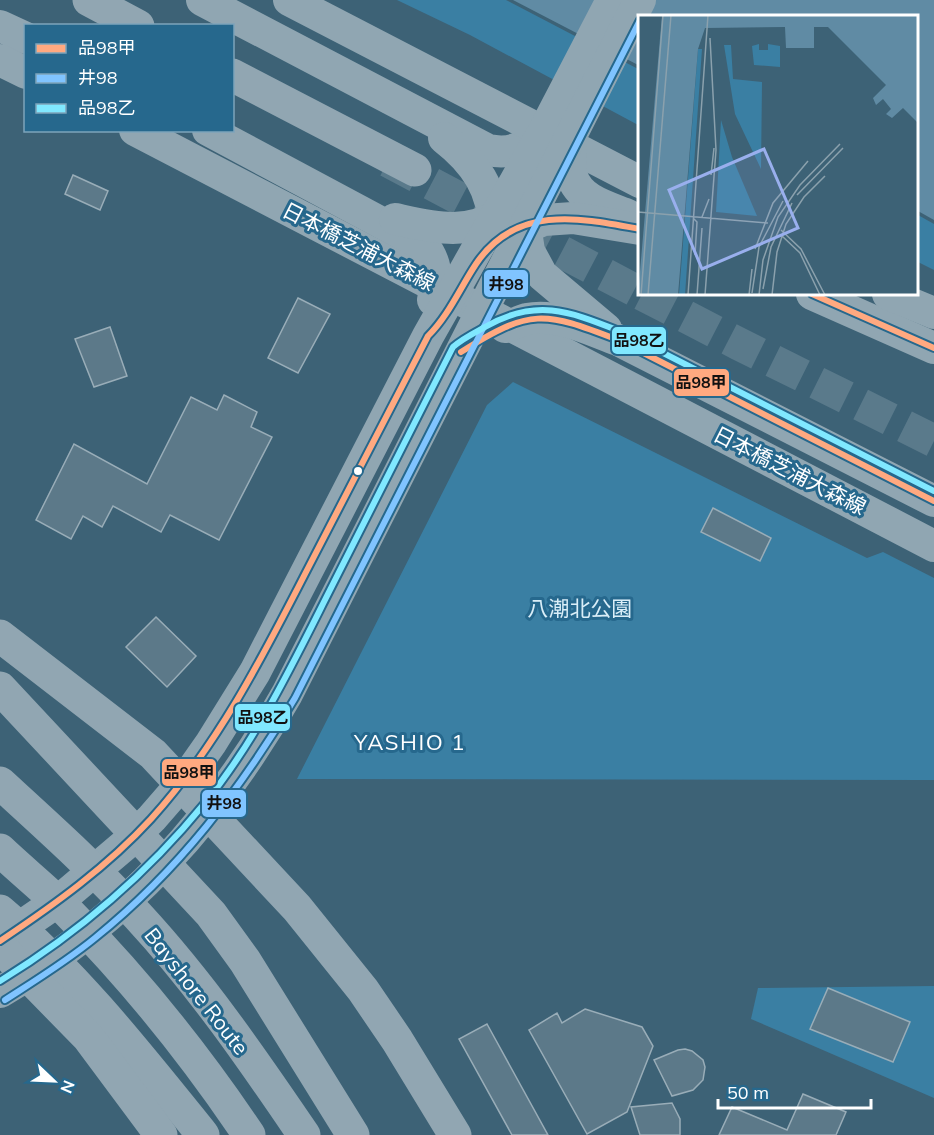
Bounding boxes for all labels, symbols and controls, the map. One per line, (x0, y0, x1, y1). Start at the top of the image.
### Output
inset map (638, 15, 919, 296)
legend (24, 24, 234, 132)
text: 品98甲 (78, 36, 136, 59)
text: 井98 (78, 66, 118, 89)
text: 品98乙 (78, 96, 136, 119)
street label: 日本橋芝浦大森線 (278, 196, 440, 296)
line badge: 井98 (483, 269, 529, 298)
text: 井98 (488, 274, 524, 294)
line badge: 品98乙 (611, 326, 667, 355)
text: 品98乙 (613, 330, 665, 350)
line badge: 品98甲 (673, 368, 730, 397)
text: 品98甲 (675, 372, 727, 392)
street label: 日本橋芝浦大森線 (709, 420, 871, 520)
unlabelled marker (352, 465, 364, 477)
park label: 八潮北公園 (528, 595, 633, 621)
line badge: 品98乙 (234, 703, 291, 732)
text: 品98乙 (237, 707, 289, 727)
district label: YASHIO 1 (353, 728, 466, 756)
line badge: 品98甲 (161, 758, 217, 787)
text: 品98甲 (163, 762, 215, 782)
line badge: 井98 (201, 789, 247, 818)
text: 井98 (206, 793, 242, 813)
street label: Bayshore Route (139, 922, 255, 1060)
north arrow (24, 1051, 84, 1111)
scale bar (718, 1072, 871, 1110)
text: N (56, 1077, 79, 1096)
text: 50 m (727, 1081, 769, 1104)

